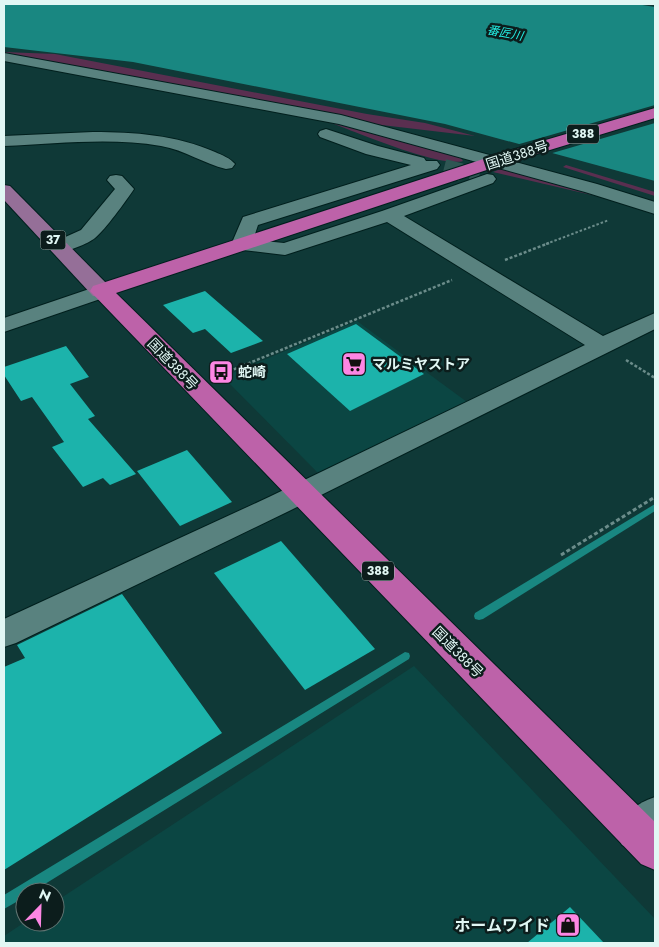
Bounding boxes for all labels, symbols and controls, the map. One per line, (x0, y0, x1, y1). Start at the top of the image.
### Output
water label: 番匠川 (486, 21, 526, 46)
road number: 388 (567, 125, 599, 144)
street label: 国道388号 (483, 135, 551, 175)
road number: 37 (40, 230, 66, 250)
street label: 国道388号 (143, 334, 203, 394)
supermarket icon: マルミヤストア (341, 351, 367, 377)
place label: マルミヤストア (372, 354, 470, 374)
bus stop icon: 蛇崎 (208, 359, 234, 385)
place label: 蛇崎 (238, 362, 266, 382)
road number: 388 (362, 562, 394, 580)
street label: 国道388号 (428, 622, 488, 682)
north arrow (15, 882, 65, 932)
text: N (36, 884, 54, 906)
shop icon: ホームワイド (555, 912, 581, 938)
place label: ホームワイド (454, 914, 550, 937)

